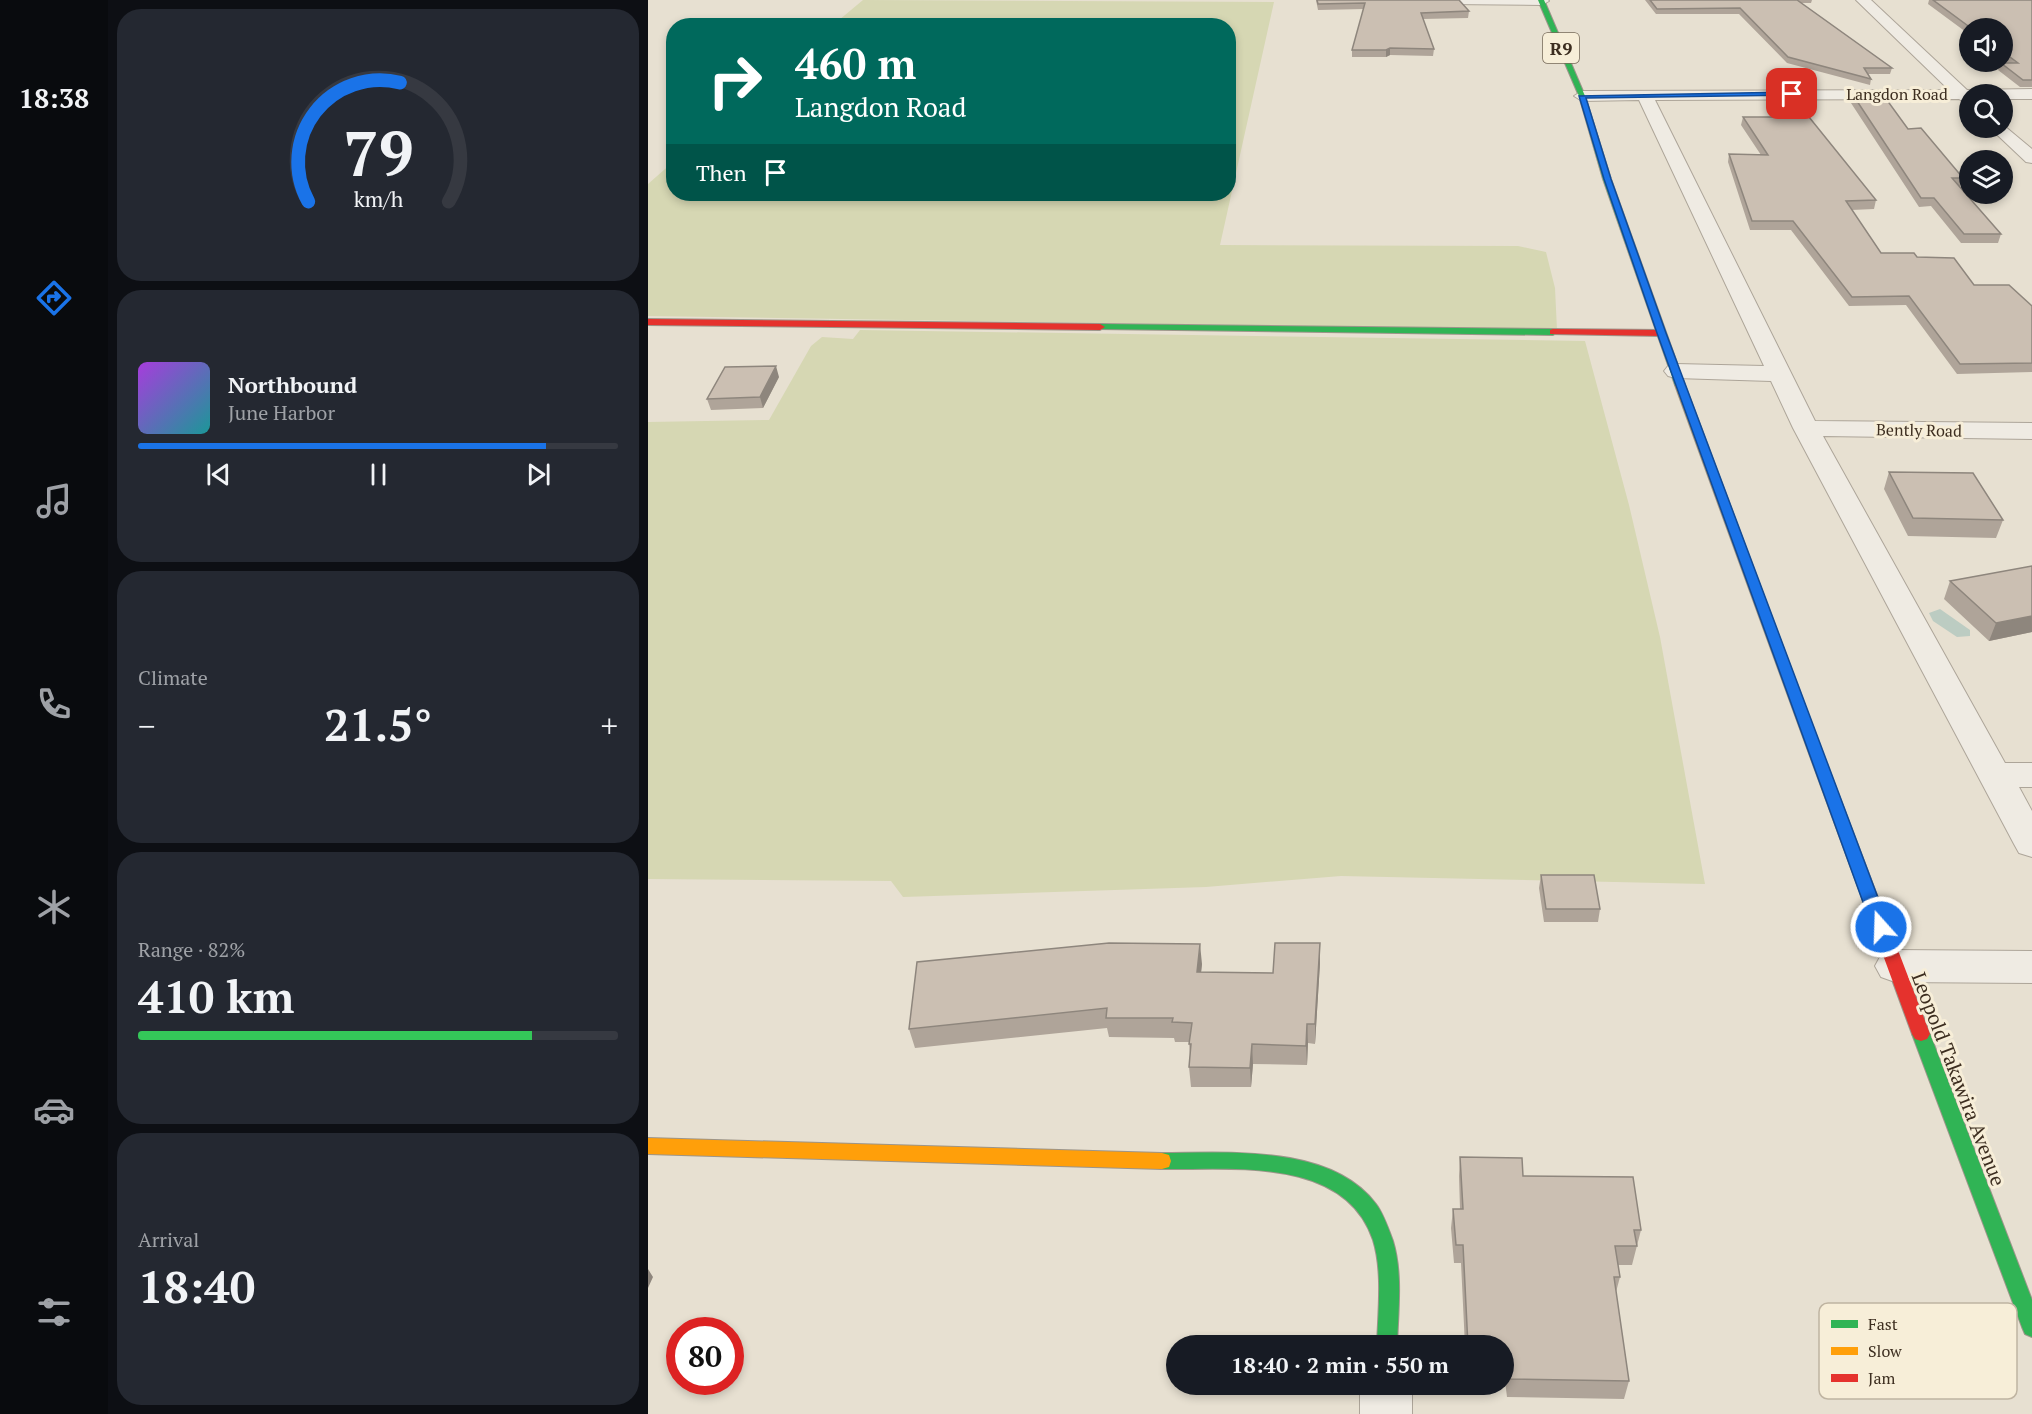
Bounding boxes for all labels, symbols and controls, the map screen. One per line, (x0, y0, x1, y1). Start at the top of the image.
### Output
map controls (1959, 18, 2013, 204)
button: sound (1959, 18, 2013, 72)
road number: R9 (1543, 33, 1579, 63)
text: 460 m (795, 35, 916, 91)
icon: right (696, 42, 774, 120)
pin (1766, 68, 1817, 119)
icon: arrive (1775, 77, 1808, 110)
text: 18:38 (19, 80, 89, 116)
street label: Langdon Road (1846, 83, 1948, 105)
button: search (1959, 84, 2013, 138)
text: Langdon Road (795, 89, 966, 125)
text: 79 (343, 111, 413, 194)
button: layers (1959, 150, 2013, 204)
icon: arrive (759, 156, 792, 189)
text: Then (696, 158, 747, 187)
text: km/h (353, 185, 403, 213)
icon: directions (33, 277, 75, 319)
text: Northbound (228, 370, 357, 399)
text: June Harbor (228, 399, 335, 426)
street label: Bently Road (1876, 418, 1962, 442)
icon: previous (202, 458, 235, 491)
icon: pause (362, 458, 395, 491)
icon: next (522, 458, 555, 491)
icon: music (33, 480, 75, 522)
text: Climate (138, 664, 208, 691)
icon: phone (33, 683, 75, 725)
text: 21.5° (324, 694, 432, 754)
text: − (138, 704, 156, 747)
text: + (600, 704, 618, 747)
icon: climate (33, 886, 75, 928)
position arrow (1849, 895, 1913, 959)
text: Range · 82% (138, 936, 245, 963)
text: 410 km (138, 966, 294, 1026)
street label: Leopold Takawira Avenue (1906, 968, 2012, 1190)
icon: car (33, 1089, 75, 1131)
text: Arrival (138, 1226, 199, 1253)
text: 18:40 (138, 1256, 255, 1316)
icon: filters (33, 1291, 75, 1333)
legend (1819, 1303, 2017, 1399)
text: Fast (1868, 1313, 1898, 1335)
speed limit sign: 80 (666, 1317, 744, 1395)
text: Slow (1868, 1340, 1902, 1362)
text: 18:40 · 2 min · 550 m (1231, 1350, 1449, 1379)
text: Jam (1868, 1367, 1896, 1389)

